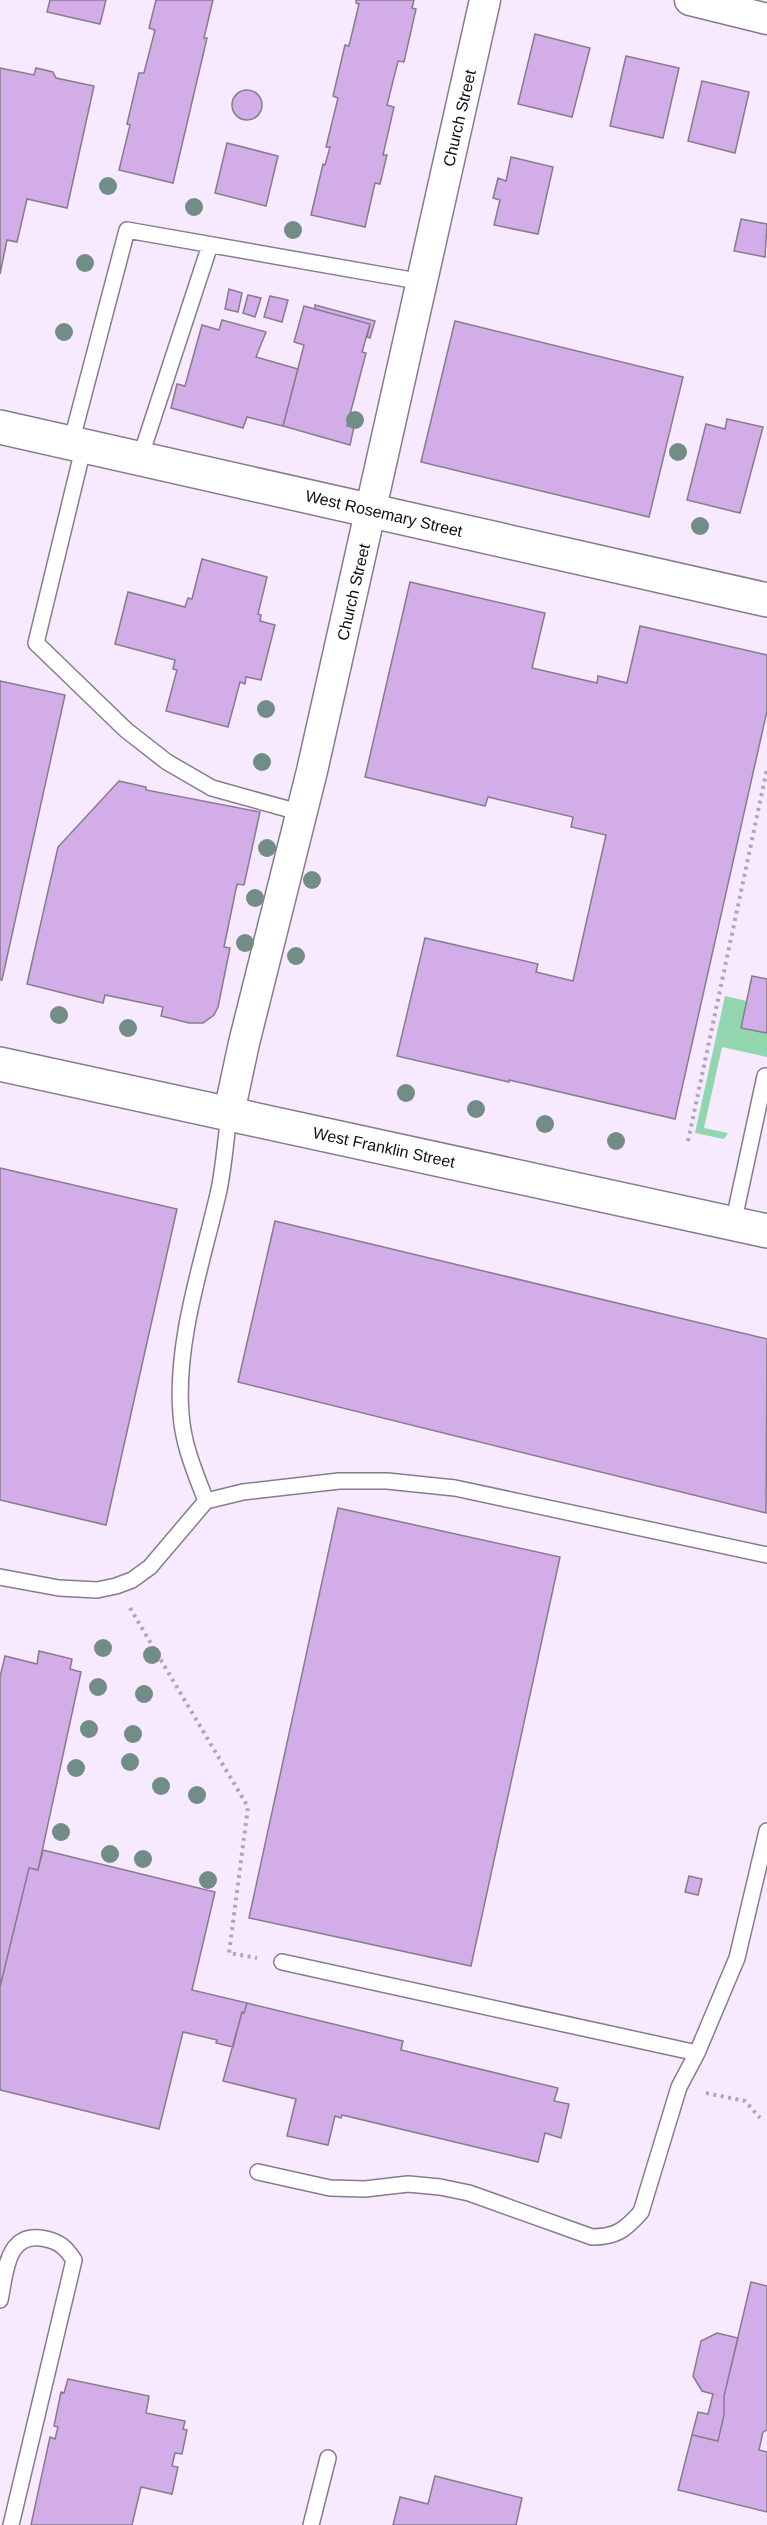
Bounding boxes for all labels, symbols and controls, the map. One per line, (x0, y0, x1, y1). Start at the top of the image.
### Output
street label: Church Street (440, 68, 479, 168)
street label: West Rosemary Street (304, 487, 465, 540)
street label: Church Street (334, 542, 373, 642)
street label: West Franklin Street (311, 1124, 457, 1171)

